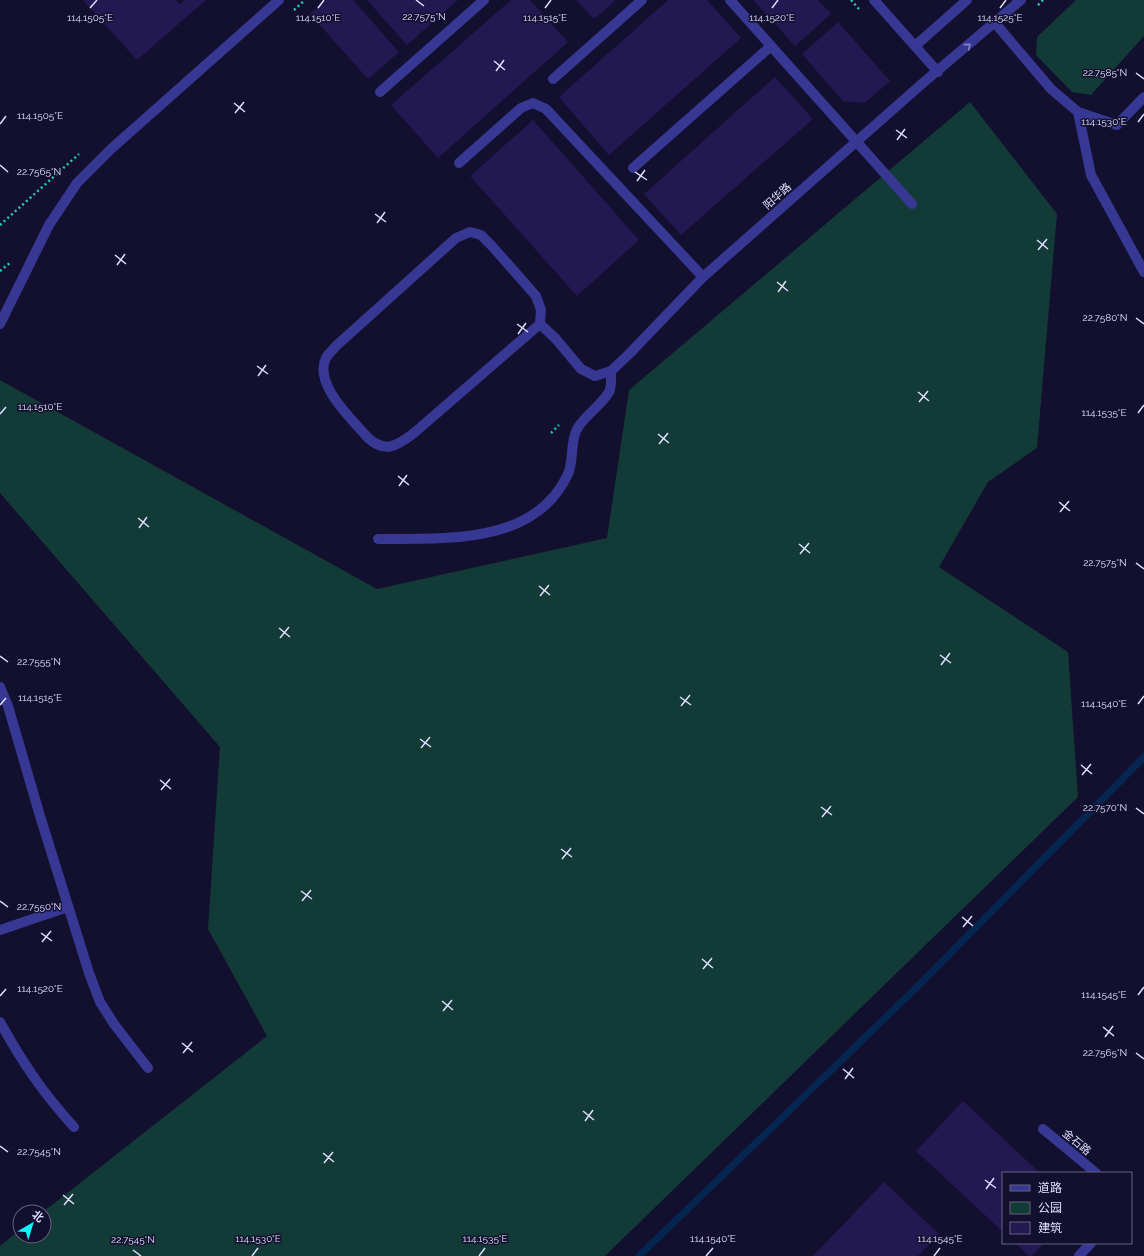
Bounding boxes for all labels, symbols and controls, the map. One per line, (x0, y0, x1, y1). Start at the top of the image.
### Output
text: 22.7575°N (402, 11, 446, 22)
text: 114.1505°E (67, 12, 113, 23)
text: 114.1510°E (296, 12, 340, 23)
text: 114.1515°E (523, 12, 567, 23)
text: 114.1520°E (749, 12, 795, 23)
text: 114.1525°E (977, 12, 1023, 23)
one-way arrow (963, 44, 970, 51)
text: 22.7585°N (1083, 67, 1127, 78)
text: 114.1505°E (17, 110, 63, 121)
text: 114.1530°E (1081, 116, 1127, 127)
text: 22.7565°N (17, 166, 61, 177)
street label: 阳华路 (761, 181, 794, 212)
text: 22.7580°N (1083, 312, 1127, 323)
text: 114.1510°E (18, 401, 62, 412)
text: 114.1535°E (1081, 407, 1127, 418)
text: 22.7575°N (1083, 557, 1127, 568)
text: 22.7555°N (17, 656, 61, 667)
text: 114.1515°E (18, 692, 62, 703)
text: 114.1540°E (1081, 698, 1127, 709)
text: 22.7570°N (1083, 802, 1127, 813)
text: 22.7550°N (17, 901, 61, 912)
text: 114.1520°E (17, 983, 63, 994)
text: 114.1545°E (1081, 989, 1127, 1000)
text: 22.7565°N (1083, 1047, 1127, 1058)
street label: 金石路 (1060, 1127, 1093, 1158)
text: 22.7545°N (17, 1146, 61, 1157)
legend (1002, 1172, 1132, 1244)
text: 道路 (1038, 1181, 1062, 1195)
text: 公园 (1038, 1201, 1062, 1215)
north arrow (12, 1204, 52, 1244)
text: 北 (30, 1208, 46, 1225)
text: 建筑 (1038, 1221, 1062, 1235)
text: 114.1530°E (235, 1233, 281, 1244)
text: 114.1535°E (462, 1233, 508, 1244)
text: 114.1540°E (690, 1233, 736, 1244)
text: 114.1545°E (917, 1233, 963, 1244)
text: 22.7545°N (111, 1234, 155, 1245)

